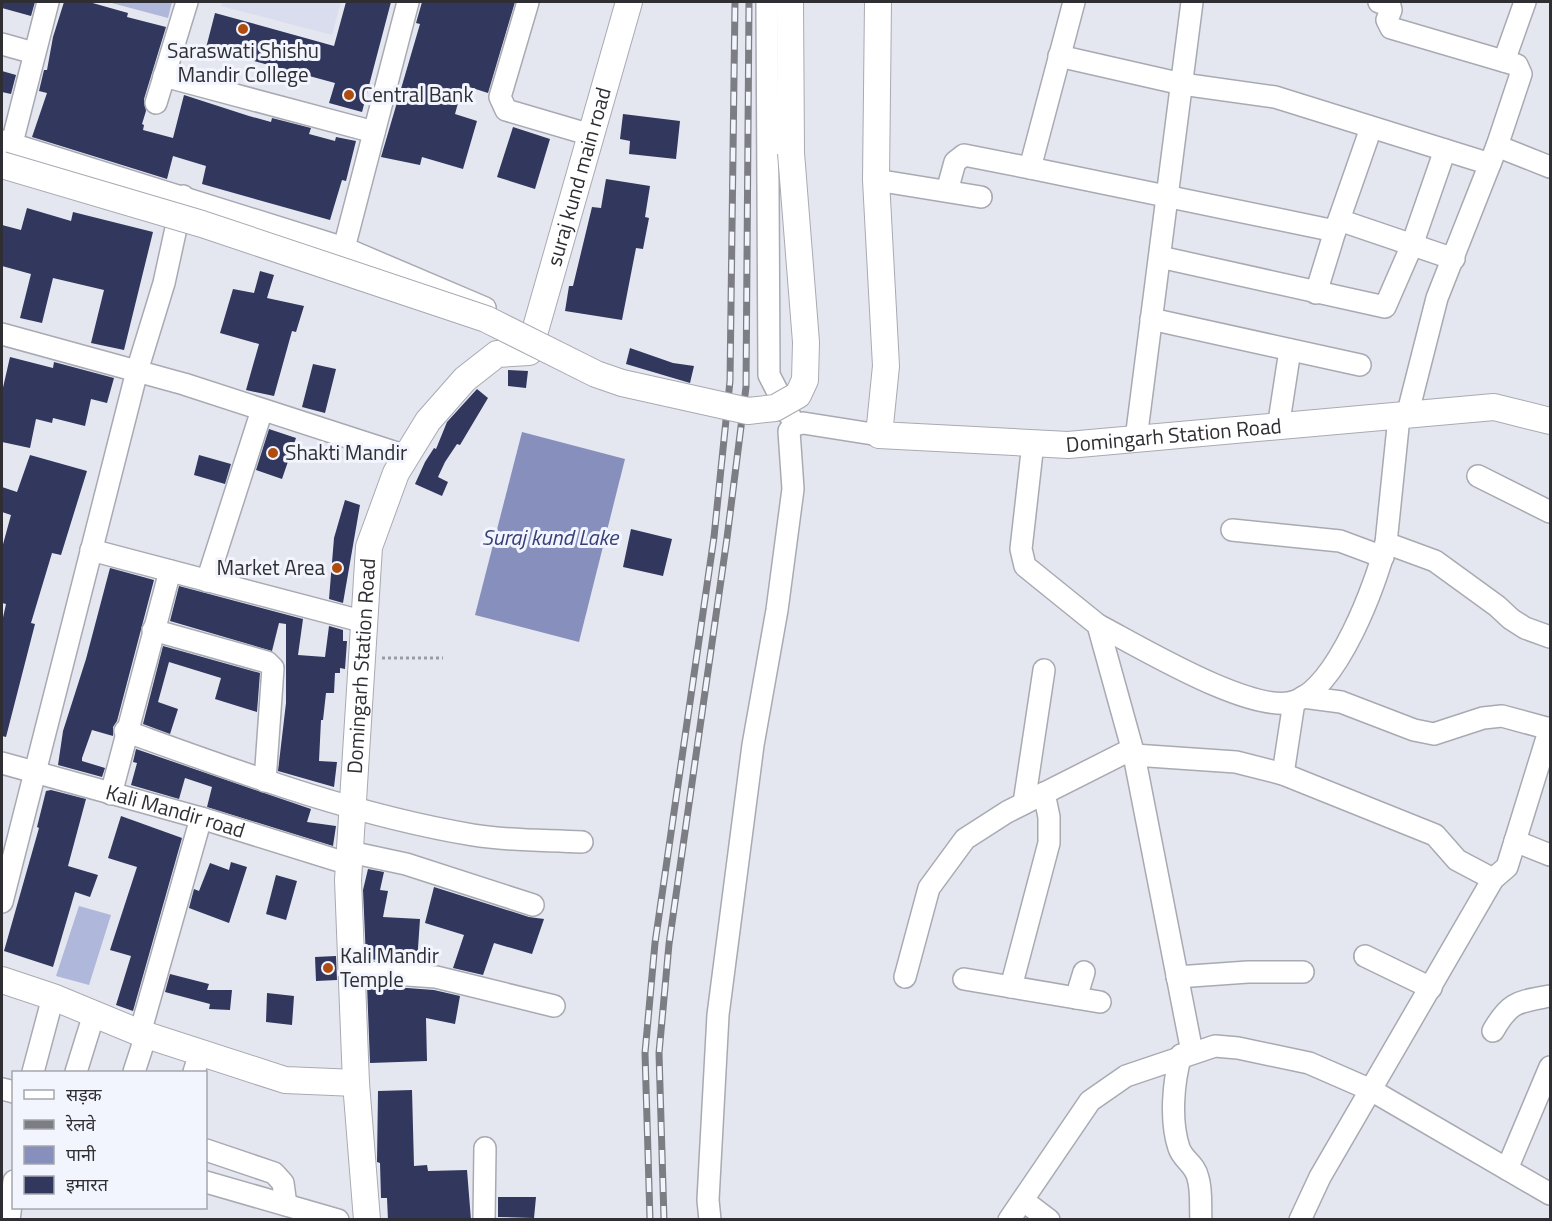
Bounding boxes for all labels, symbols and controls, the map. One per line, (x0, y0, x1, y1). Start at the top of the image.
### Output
marker: Saraswati Shishu Mandir College (236, 22, 250, 36)
place label: Saraswati Shishu Mandir College (167, 34, 319, 90)
place label: Central Bank (361, 78, 473, 110)
street label: suraj kund main road (537, 83, 619, 270)
marker: Central Bank (342, 88, 356, 102)
street label: Domingarh Station Road (1065, 409, 1283, 460)
place label: Shakti Mandir (285, 436, 407, 468)
marker: Shakti Mandir (266, 446, 280, 460)
water label: Suraj kund Lake (482, 520, 620, 554)
place label: Market Area (217, 551, 325, 583)
street label: Domingarh Station Road (338, 557, 383, 775)
marker: Market Area (330, 561, 344, 575)
street label: Kali Mandir road (102, 775, 249, 846)
place label: Kali Mandir Temple (340, 939, 439, 995)
marker: Kali Mandir Temple (321, 961, 335, 975)
legend (12, 1071, 207, 1209)
text: सड़क (66, 1081, 103, 1108)
text: रेलवे (65, 1111, 97, 1138)
text: पानी (66, 1141, 96, 1168)
text: इमारत (66, 1171, 109, 1198)

